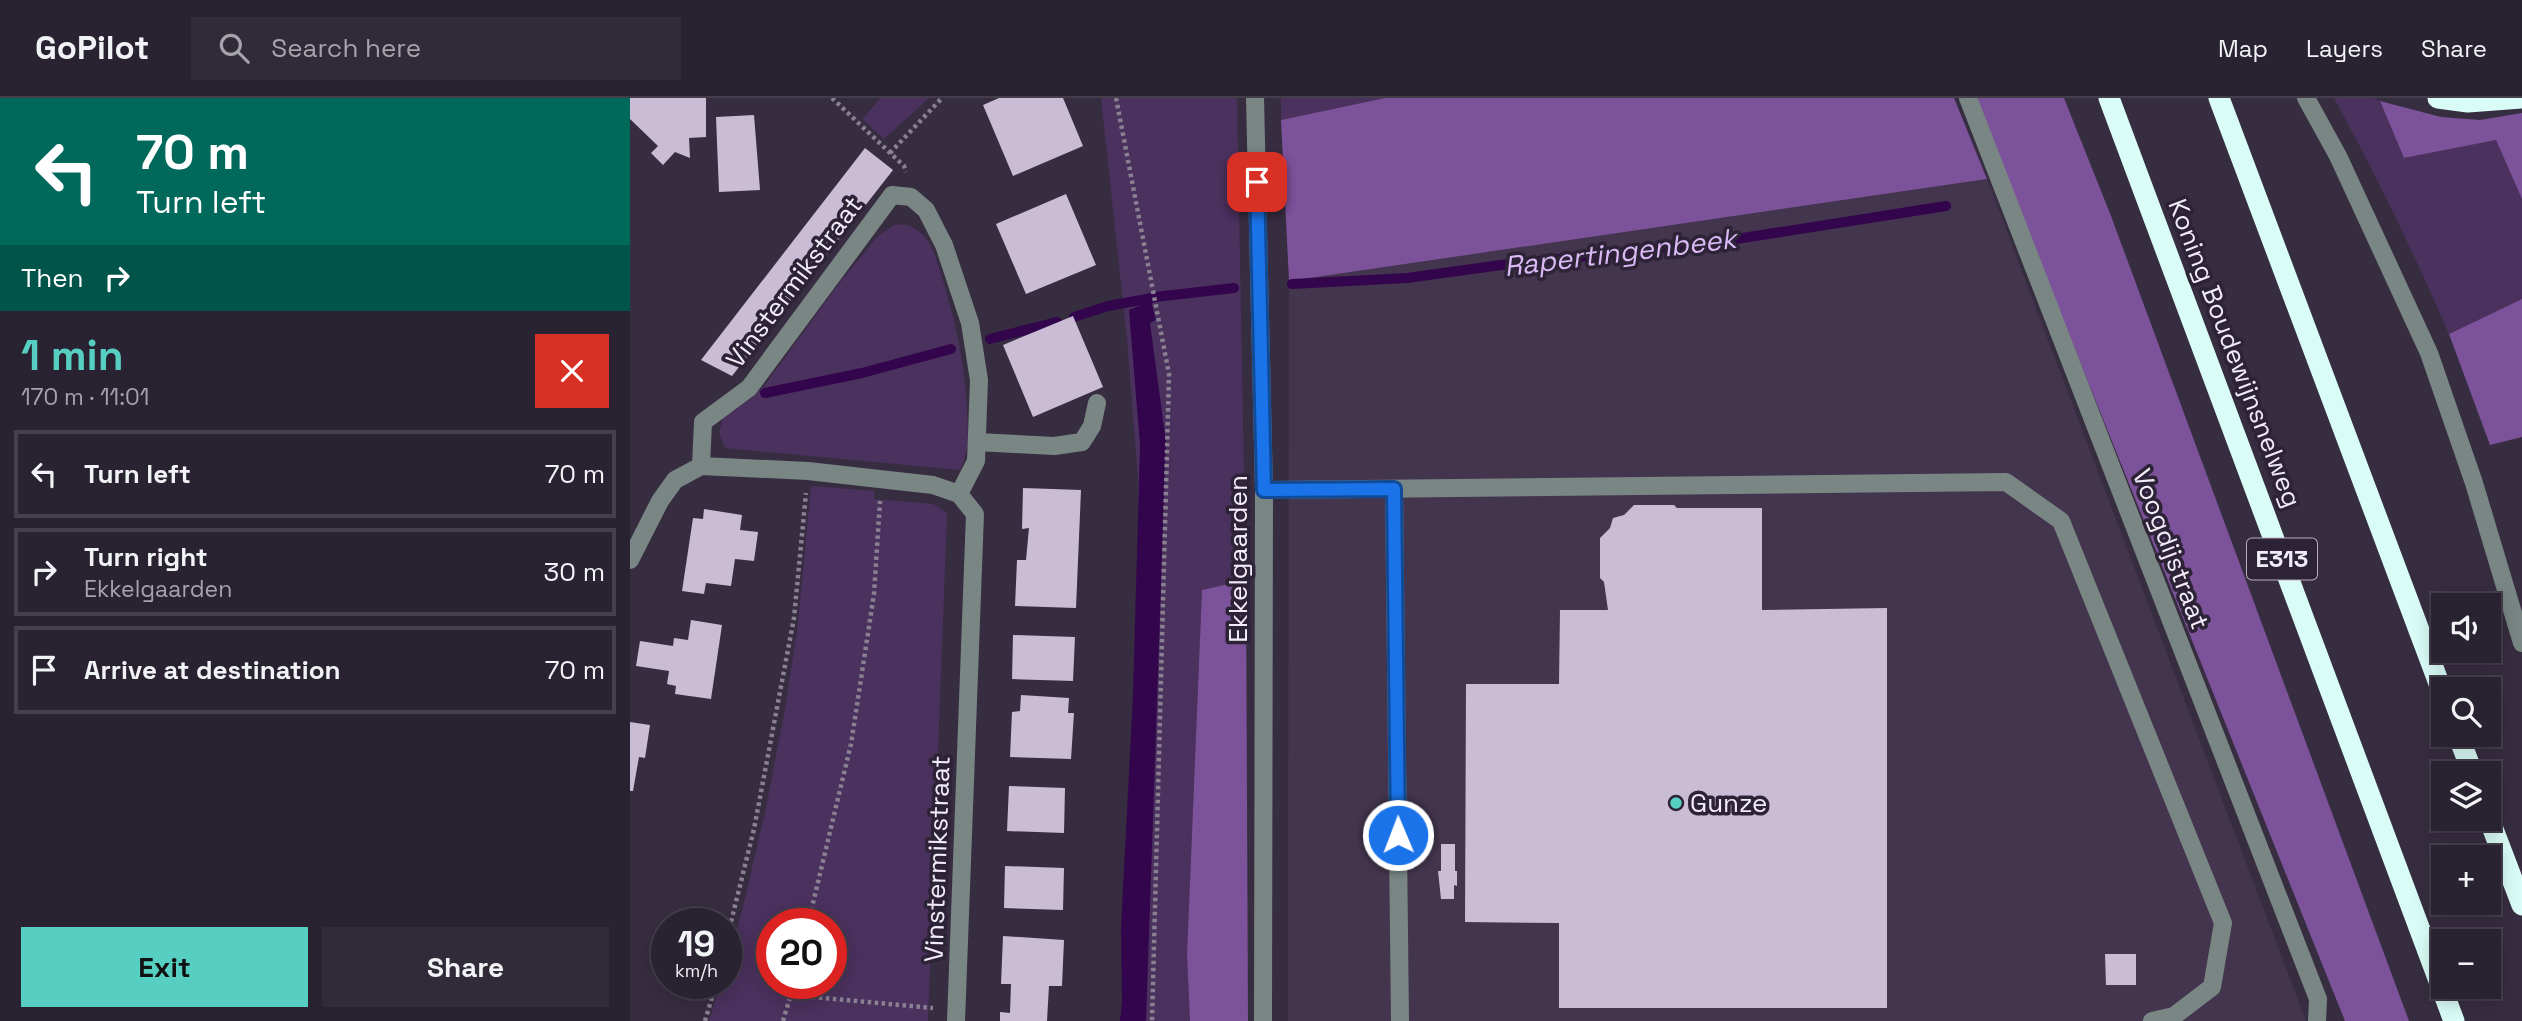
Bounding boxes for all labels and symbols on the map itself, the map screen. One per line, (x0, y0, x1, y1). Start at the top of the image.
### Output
pin (1227, 152, 1287, 212)
street label: Vinstermikstraat (718, 189, 870, 375)
street label: Koning Boudewijnsnelweg (2160, 194, 2310, 512)
water label: Rapertingenbeek (1502, 220, 1741, 284)
street label: Voogdijstraat (2125, 464, 2217, 634)
street label: Ekkelgaarden (1221, 475, 1255, 643)
road number: E313 (2247, 538, 2317, 580)
street label: Vinstermikstraat (916, 755, 958, 963)
place label: Gunze (1690, 786, 1767, 820)
marker: Gunze (1668, 795, 1684, 811)
position arrow (1361, 798, 1435, 872)
speed limit sign: 20 (756, 908, 847, 999)

